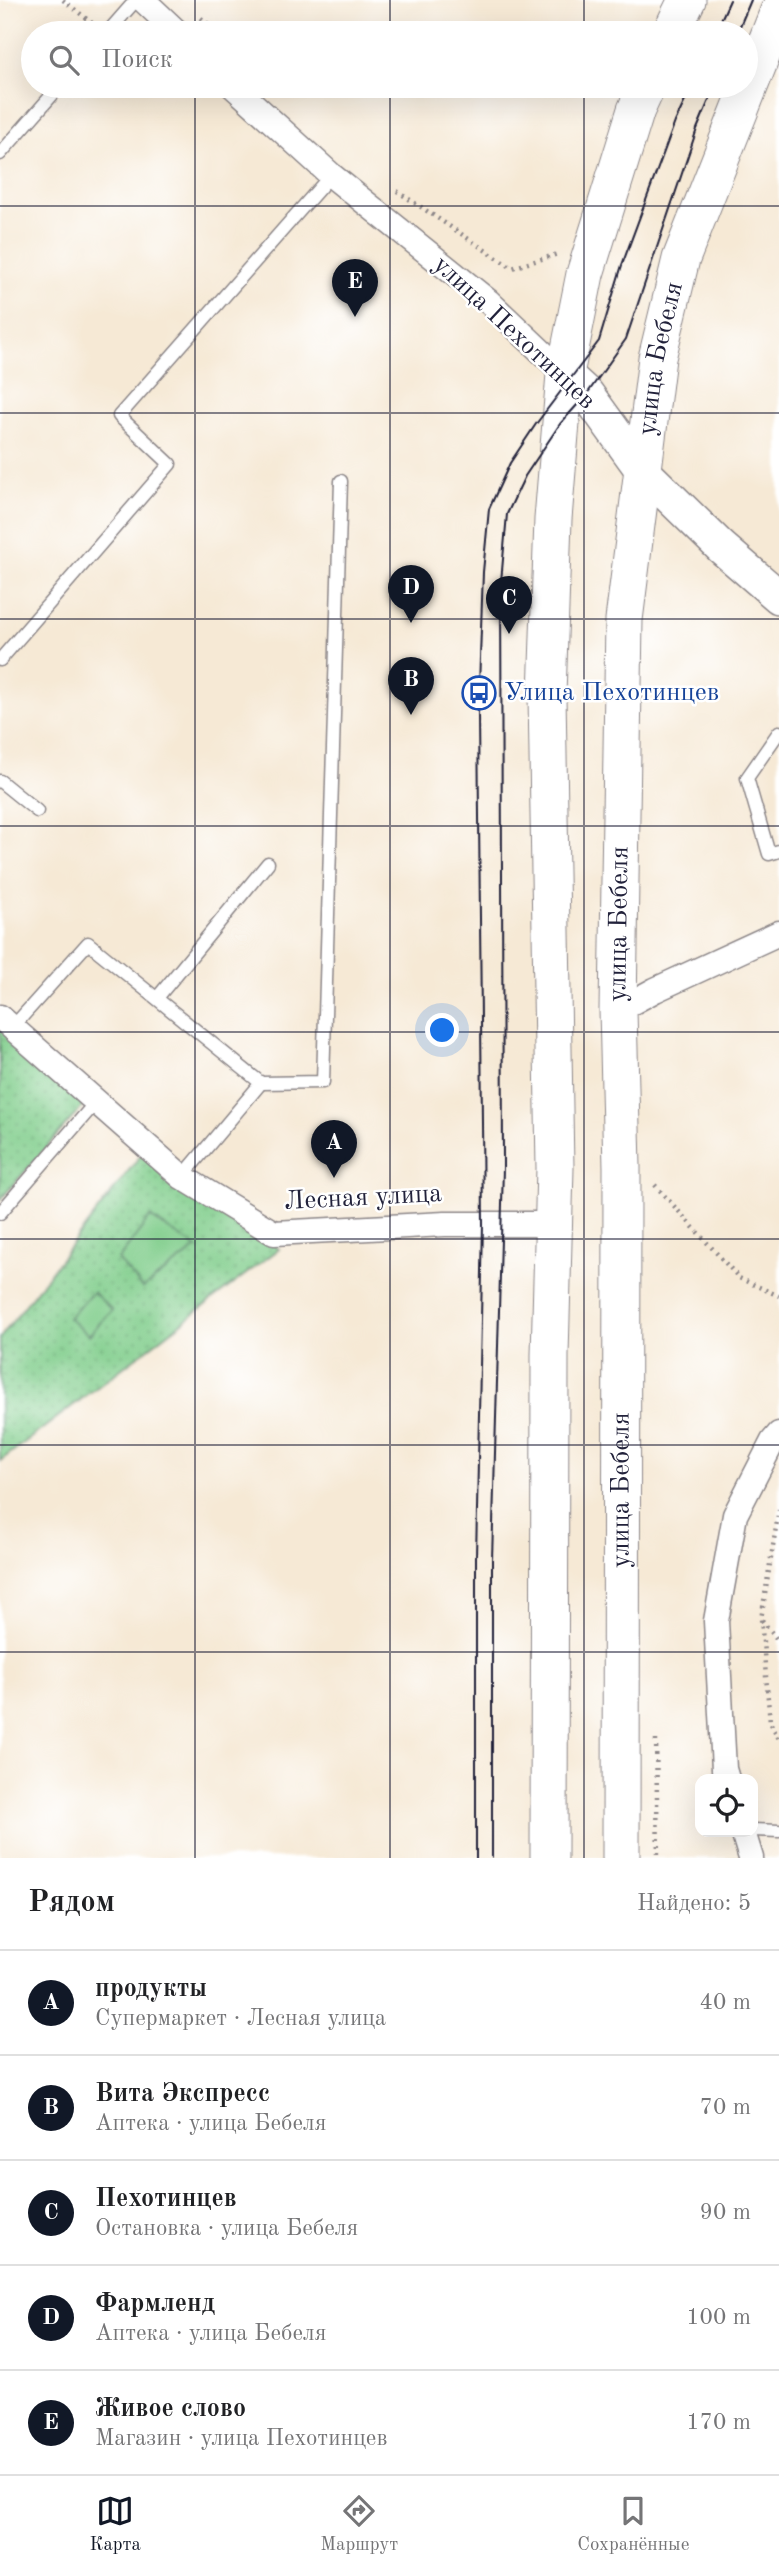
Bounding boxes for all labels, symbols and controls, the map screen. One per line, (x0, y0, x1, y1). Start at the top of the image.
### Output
search box (21, 21, 758, 98)
icon: search (45, 41, 83, 79)
text: Поиск (101, 47, 173, 73)
street label: улица Пехотинцев (428, 251, 600, 415)
pin: E (332, 259, 378, 317)
street label: улица Бебеля (634, 279, 688, 437)
pin: D (388, 565, 434, 623)
pin: C (486, 576, 532, 634)
pin: B (388, 657, 434, 715)
bus stop icon: Улица Пехотинцев (460, 674, 498, 712)
place label: Улица Пехотинцев (504, 680, 719, 706)
street label: улица Бебеля (605, 846, 634, 1002)
your location (425, 1013, 459, 1047)
pin: A (311, 1120, 357, 1178)
street label: Лесная улица (283, 1181, 443, 1215)
street label: улица Бебеля (608, 1412, 635, 1568)
map controls (695, 1774, 758, 1837)
button: locate (695, 1774, 758, 1837)
text: Рядом (28, 1888, 115, 1918)
text: Найдено: 5 (637, 1892, 751, 1915)
text: продукты (95, 1976, 207, 2002)
text: A (42, 1991, 60, 2014)
text: 40 m (700, 1991, 751, 2014)
text: Супермаркет · Лесная улица (95, 2007, 386, 2030)
text: Вита Экспресс (95, 2081, 270, 2107)
text: B (43, 2096, 59, 2119)
text: 70 m (700, 2096, 751, 2119)
text: Аптека · улица Бебеля (95, 2112, 327, 2135)
text: Пехотинцев (95, 2186, 237, 2212)
text: C (43, 2201, 59, 2224)
text: 90 m (700, 2201, 751, 2224)
text: Остановка · улица Бебеля (95, 2217, 358, 2240)
text: Фармленд (95, 2291, 215, 2317)
text: D (42, 2306, 60, 2329)
text: 100 m (686, 2306, 751, 2329)
text: Аптека · улица Бебеля (95, 2322, 327, 2345)
text: Живое слово (95, 2396, 246, 2422)
text: E (43, 2411, 59, 2434)
text: 170 m (686, 2411, 751, 2434)
text: Магазин · улица Пехотинцев (95, 2427, 387, 2450)
tab: Карта (90, 2492, 141, 2557)
tab: Маршрут (320, 2492, 398, 2557)
tab: Сохранённые (577, 2492, 689, 2557)

